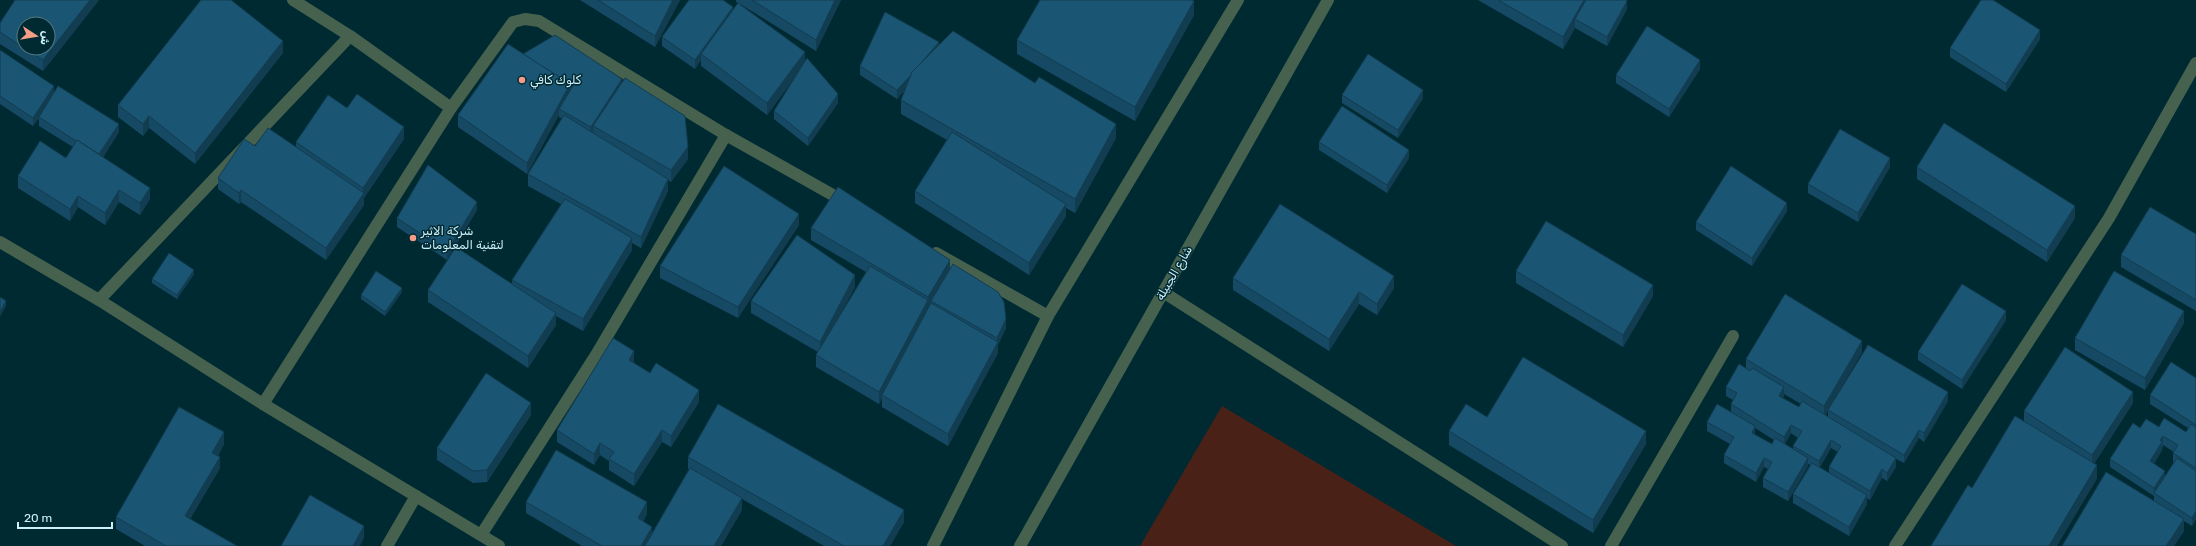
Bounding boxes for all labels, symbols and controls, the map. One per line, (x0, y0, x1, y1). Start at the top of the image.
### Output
north arrow (16, 16, 56, 56)
text: ش (37, 30, 53, 46)
place label: كلوك كافي (530, 73, 582, 89)
marker: كلوك كافي (517, 75, 527, 85)
place label: شركة الاثير لتقنية المعلومات (420, 224, 504, 253)
marker: شركة الاثير لتقنية المعلومات (408, 233, 418, 243)
street label: شارع الجبيلة (1153, 243, 1197, 304)
scale bar (18, 504, 112, 530)
text: 20 m (24, 511, 52, 525)

